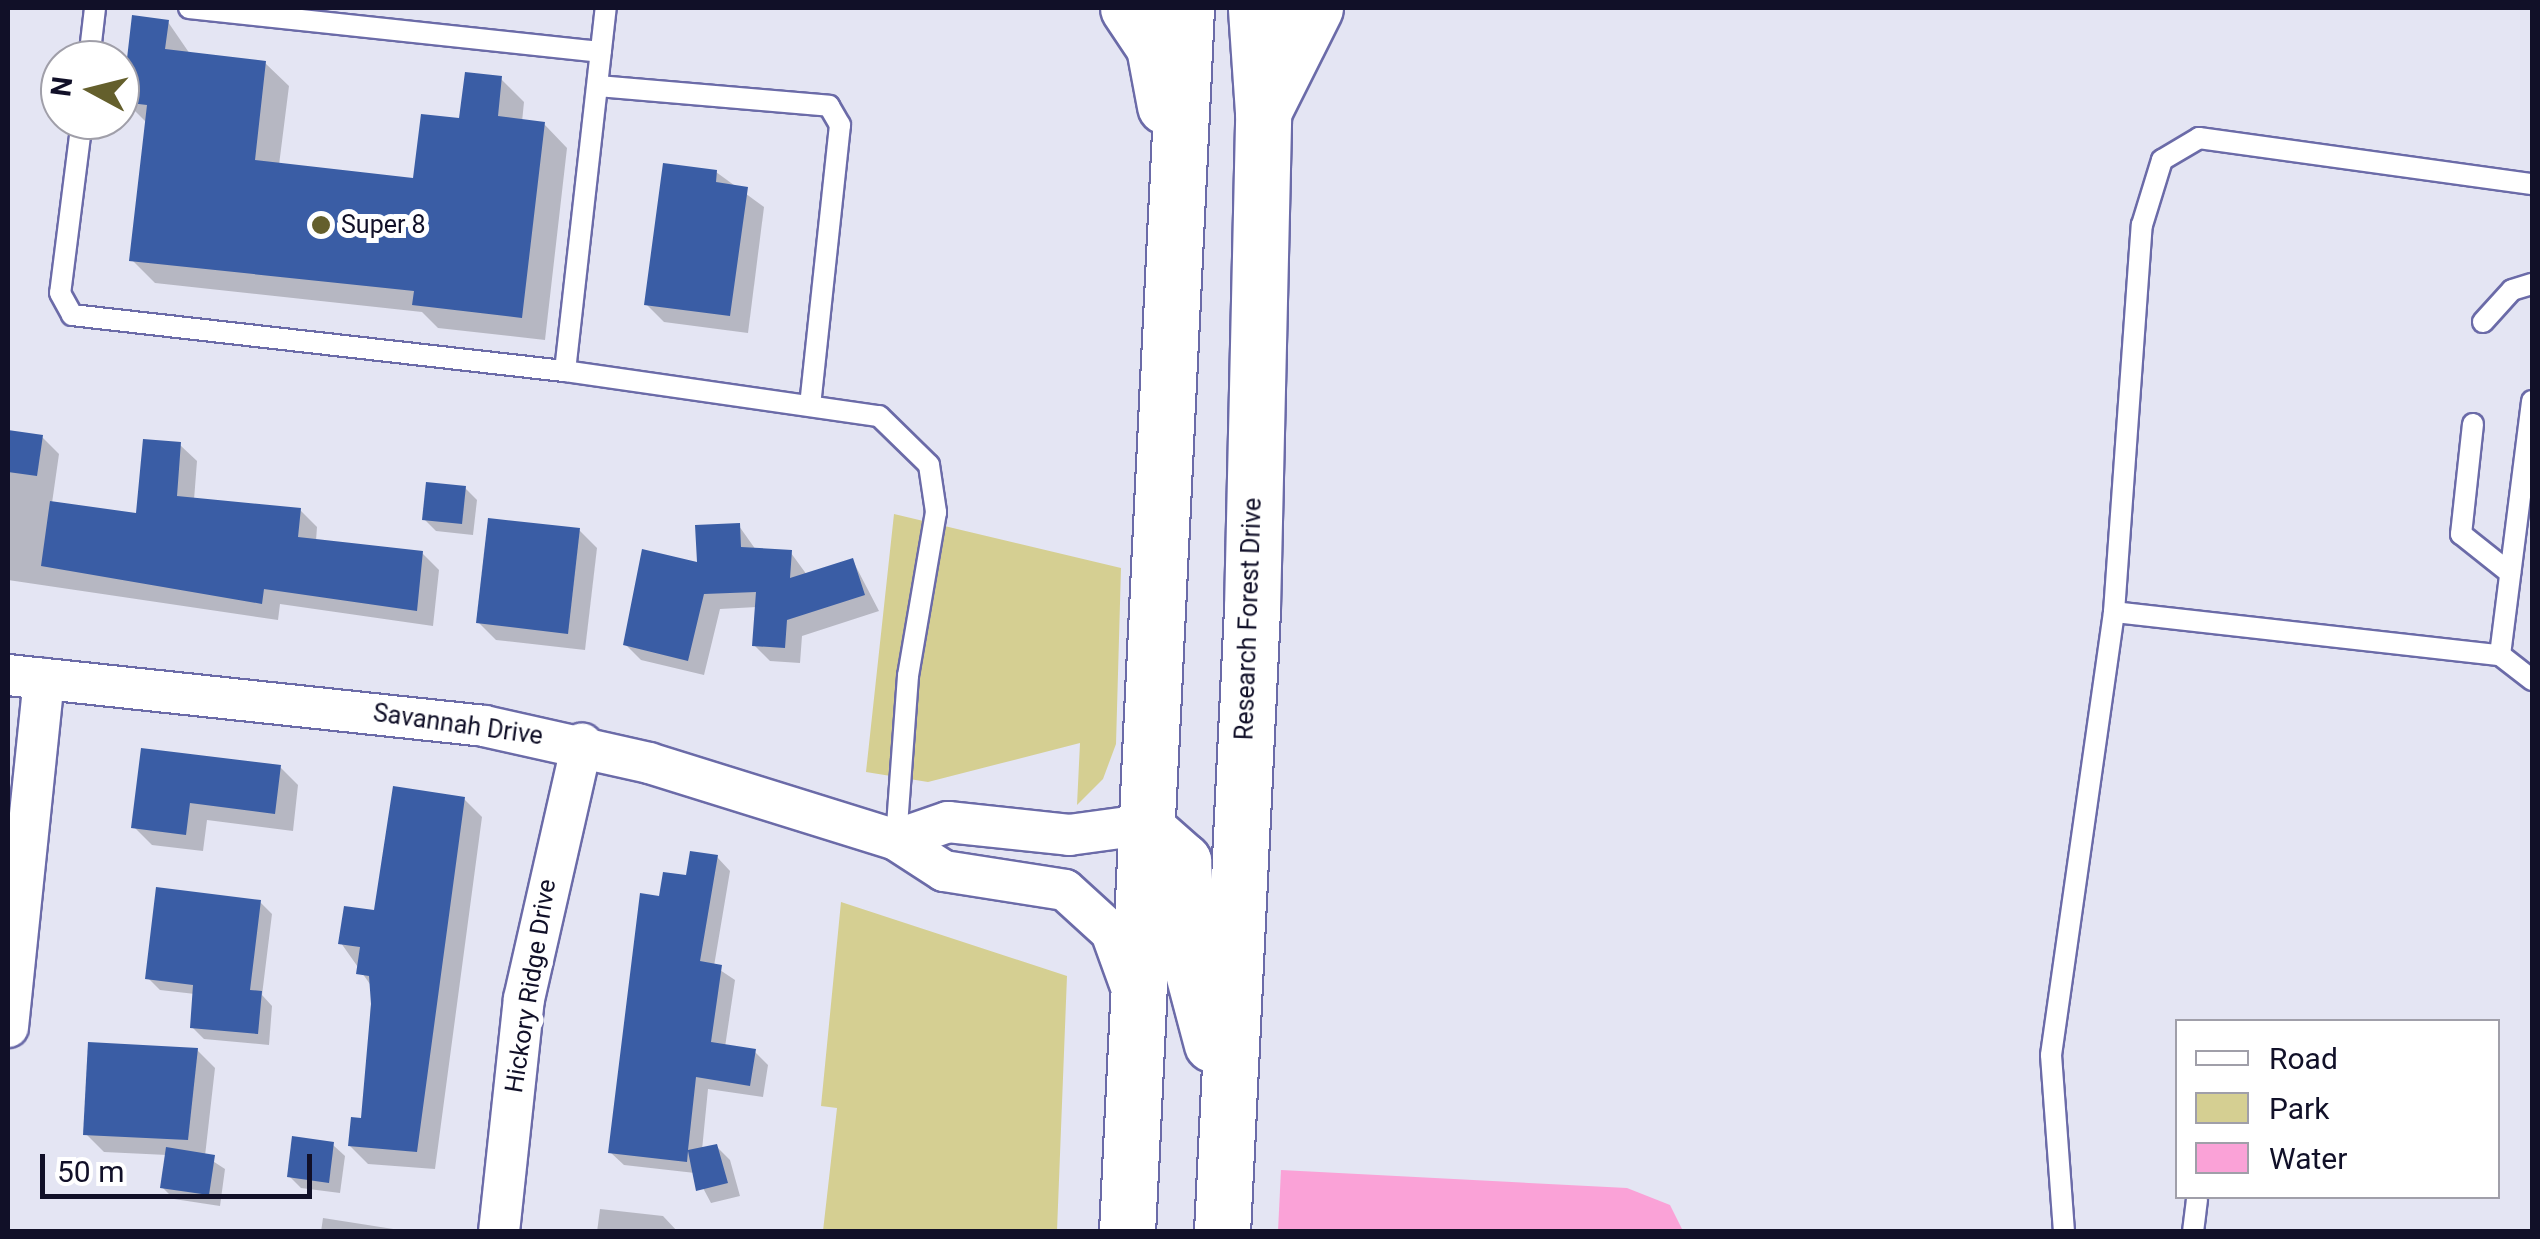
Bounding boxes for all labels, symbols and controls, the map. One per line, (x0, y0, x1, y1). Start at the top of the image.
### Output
north arrow (40, 40, 140, 140)
text: N (44, 75, 79, 98)
place label: Super 8 (341, 210, 426, 240)
marker: Super 8 (310, 214, 332, 236)
street label: Research Forest Drive (1230, 497, 1268, 741)
street label: Savannah Drive (371, 698, 545, 752)
street label: Hickory Ridge Drive (499, 877, 563, 1095)
legend (2175, 1019, 2500, 1199)
text: Road (2269, 1041, 2338, 1076)
text: Park (2269, 1091, 2329, 1126)
scale bar (45, 1134, 318, 1196)
text: Water (2269, 1141, 2347, 1176)
text: 50 m (57, 1154, 124, 1189)

